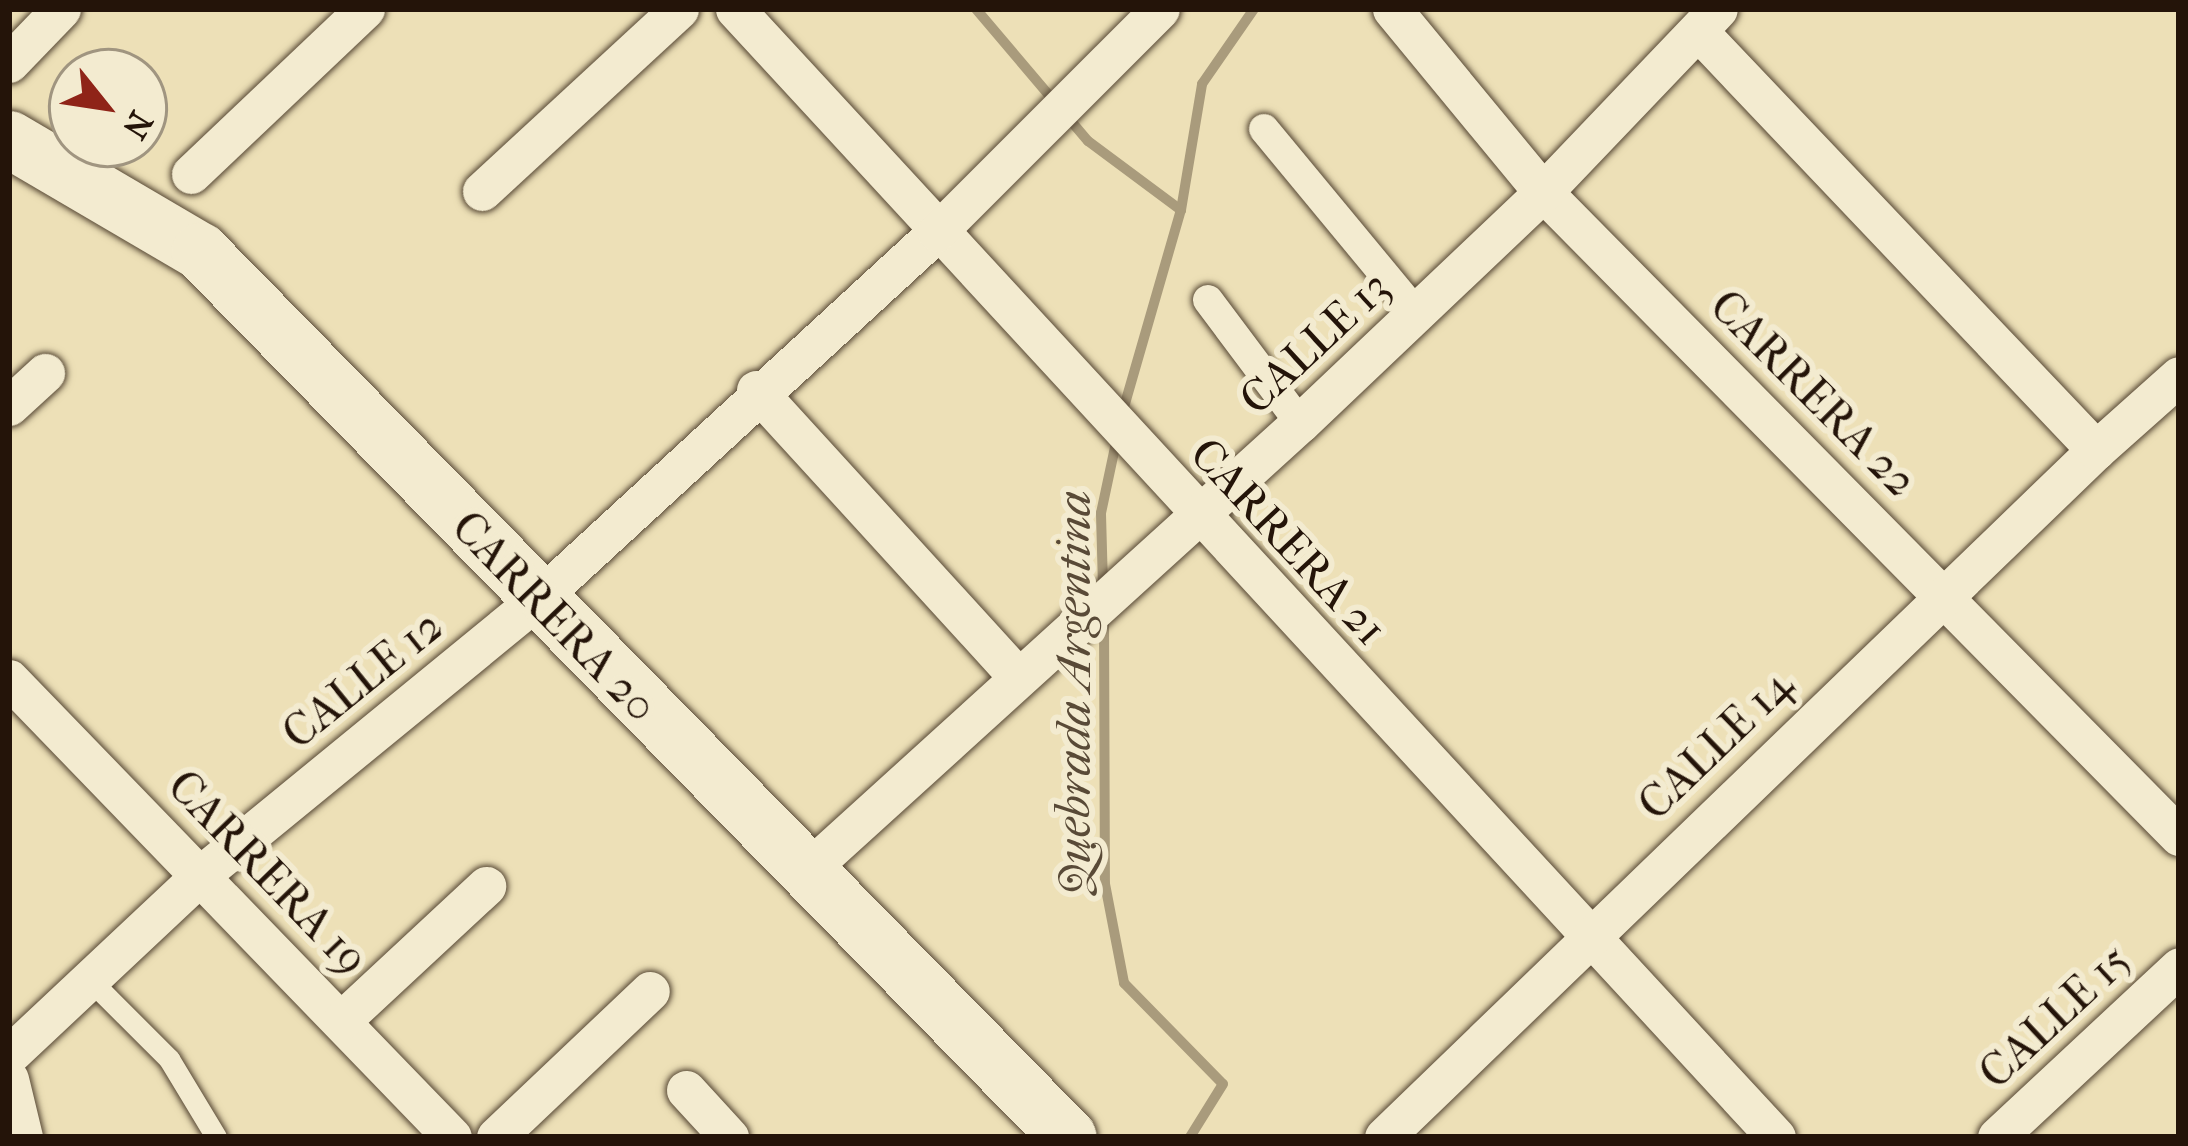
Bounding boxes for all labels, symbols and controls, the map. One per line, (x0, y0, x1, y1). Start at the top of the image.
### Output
north arrow (48, 48, 168, 168)
text: N (114, 104, 160, 145)
street label: CALLE 13 (1229, 260, 1401, 426)
street label: CARRERA 22 (1698, 279, 1928, 509)
street label: CARRERA 21 (1179, 427, 1397, 657)
water label: Quebrada Argentina (1046, 491, 1104, 895)
street label: CARRERA 20 (440, 501, 668, 733)
street label: CALLE 12 (272, 599, 454, 761)
street label: CALLE 14 (1628, 658, 1804, 832)
street label: CARRERA 19 (156, 760, 378, 986)
street label: CALLE 15 (1969, 934, 2141, 1100)

